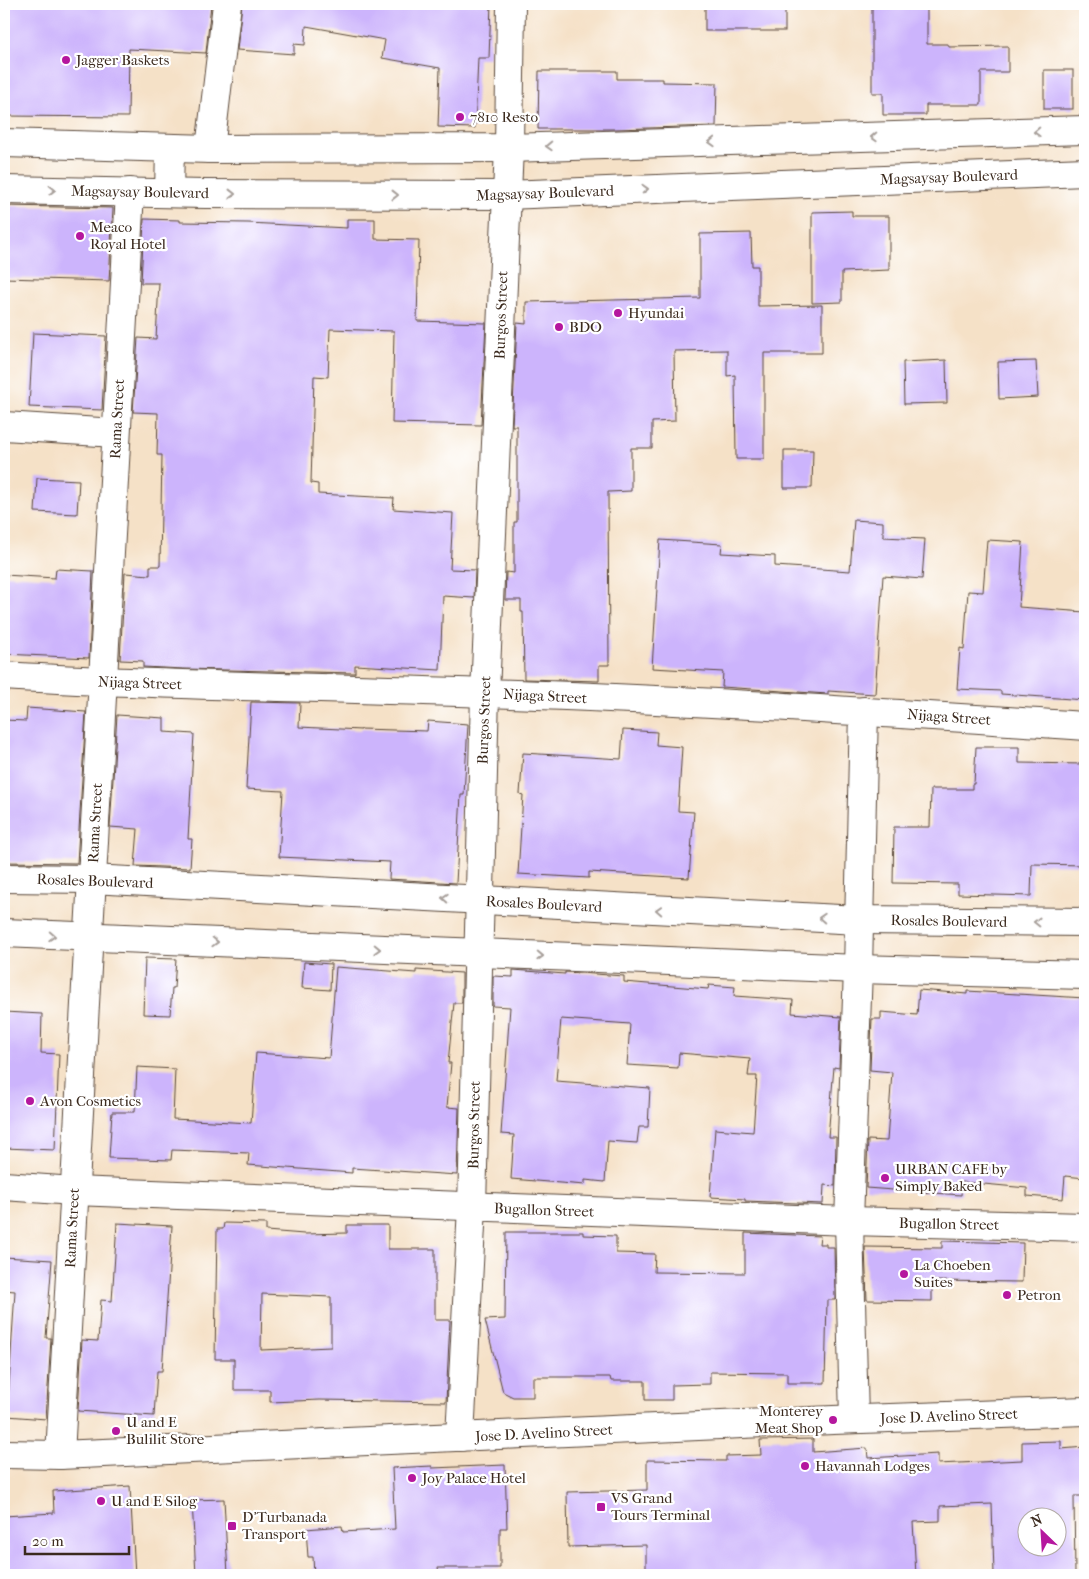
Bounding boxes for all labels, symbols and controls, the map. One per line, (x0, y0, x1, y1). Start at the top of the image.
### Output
place label: Jagger Baskets (75, 51, 170, 69)
marker: Jagger Baskets (60, 54, 72, 66)
place label: 7810 Resto (470, 108, 539, 126)
marker: 7810 Resto (454, 111, 466, 123)
one-way arrow (1032, 126, 1040, 137)
one-way arrow (870, 131, 878, 142)
one-way arrow (707, 136, 715, 147)
one-way arrow (545, 141, 553, 152)
street label: Magsaysay Boulevard (880, 166, 1019, 188)
street label: Magsaysay Boulevard (71, 182, 210, 202)
street label: Magsaysay Boulevard (476, 182, 615, 204)
one-way arrow (641, 184, 649, 195)
one-way arrow (49, 185, 57, 196)
one-way arrow (229, 189, 237, 199)
one-way arrow (392, 190, 399, 200)
place label: Meaco Royal Hotel (90, 218, 166, 253)
marker: Meaco Royal Hotel (74, 230, 86, 242)
street label: Burgos Street (490, 270, 512, 360)
place label: Hyundai (628, 304, 685, 322)
marker: Hyundai (612, 307, 624, 319)
place label: BDO (569, 318, 602, 336)
marker: BDO (553, 321, 565, 333)
street label: Rama Street (106, 378, 128, 460)
street label: Nijaga Street (98, 673, 183, 693)
street label: Burgos Street (473, 675, 495, 765)
street label: Nijaga Street (503, 685, 588, 707)
street label: Nijaga Street (906, 705, 992, 729)
street label: Rama Street (84, 782, 106, 864)
street label: Rosales Boulevard (36, 870, 154, 892)
street label: Rosales Boulevard (485, 892, 604, 916)
one-way arrow (440, 893, 448, 904)
one-way arrow (655, 904, 663, 915)
street label: Rosales Boulevard (891, 911, 1008, 931)
one-way arrow (817, 913, 825, 924)
one-way arrow (1032, 917, 1040, 927)
one-way arrow (49, 930, 57, 941)
one-way arrow (211, 937, 219, 948)
one-way arrow (374, 944, 381, 954)
one-way arrow (536, 950, 544, 961)
street label: Burgos Street (464, 1080, 484, 1169)
place label: Avon Cosmetics (39, 1092, 141, 1110)
marker: Avon Cosmetics (24, 1095, 36, 1107)
place label: URBAN CAFE by Simply Baked (895, 1160, 1008, 1195)
marker: URBAN CAFE by Simply Baked (879, 1172, 891, 1184)
street label: Rama Street (61, 1187, 83, 1269)
street label: Bugallon Street (494, 1199, 595, 1221)
street label: Bugallon Street (899, 1214, 1000, 1234)
place label: La Choeben Suites (914, 1256, 991, 1291)
marker: La Choeben Suites (898, 1268, 910, 1280)
place label: Petron (1017, 1286, 1061, 1304)
marker: Petron (1001, 1289, 1013, 1301)
place label: Monterey Meat Shop (755, 1402, 824, 1437)
street label: Jose D. Avelino Street (879, 1405, 1019, 1427)
place label: U and E Bulilit Store (126, 1413, 205, 1448)
marker: Monterey Meat Shop (827, 1414, 839, 1426)
street label: Jose D. Avelino Street (474, 1420, 614, 1446)
marker: U and E Bulilit Store (110, 1425, 122, 1437)
place label: Havannah Lodges (815, 1457, 930, 1475)
marker: Havannah Lodges (799, 1460, 811, 1472)
place label: Joy Palace Hotel (421, 1469, 526, 1487)
marker: Joy Palace Hotel (406, 1472, 418, 1484)
place label: VS Grand Tours Terminal (610, 1489, 710, 1524)
place label: U and E Silog (111, 1492, 198, 1510)
marker: U and E Silog (95, 1495, 107, 1507)
marker: VS Grand Tours Terminal (595, 1501, 607, 1513)
north arrow (1016, 1506, 1066, 1556)
place label: D'Turbanada Transport (242, 1508, 328, 1543)
text: N (1028, 1511, 1045, 1531)
marker: D'Turbanada Transport (226, 1520, 238, 1532)
scale bar (25, 1524, 129, 1556)
text: 20 m (32, 1532, 64, 1550)

